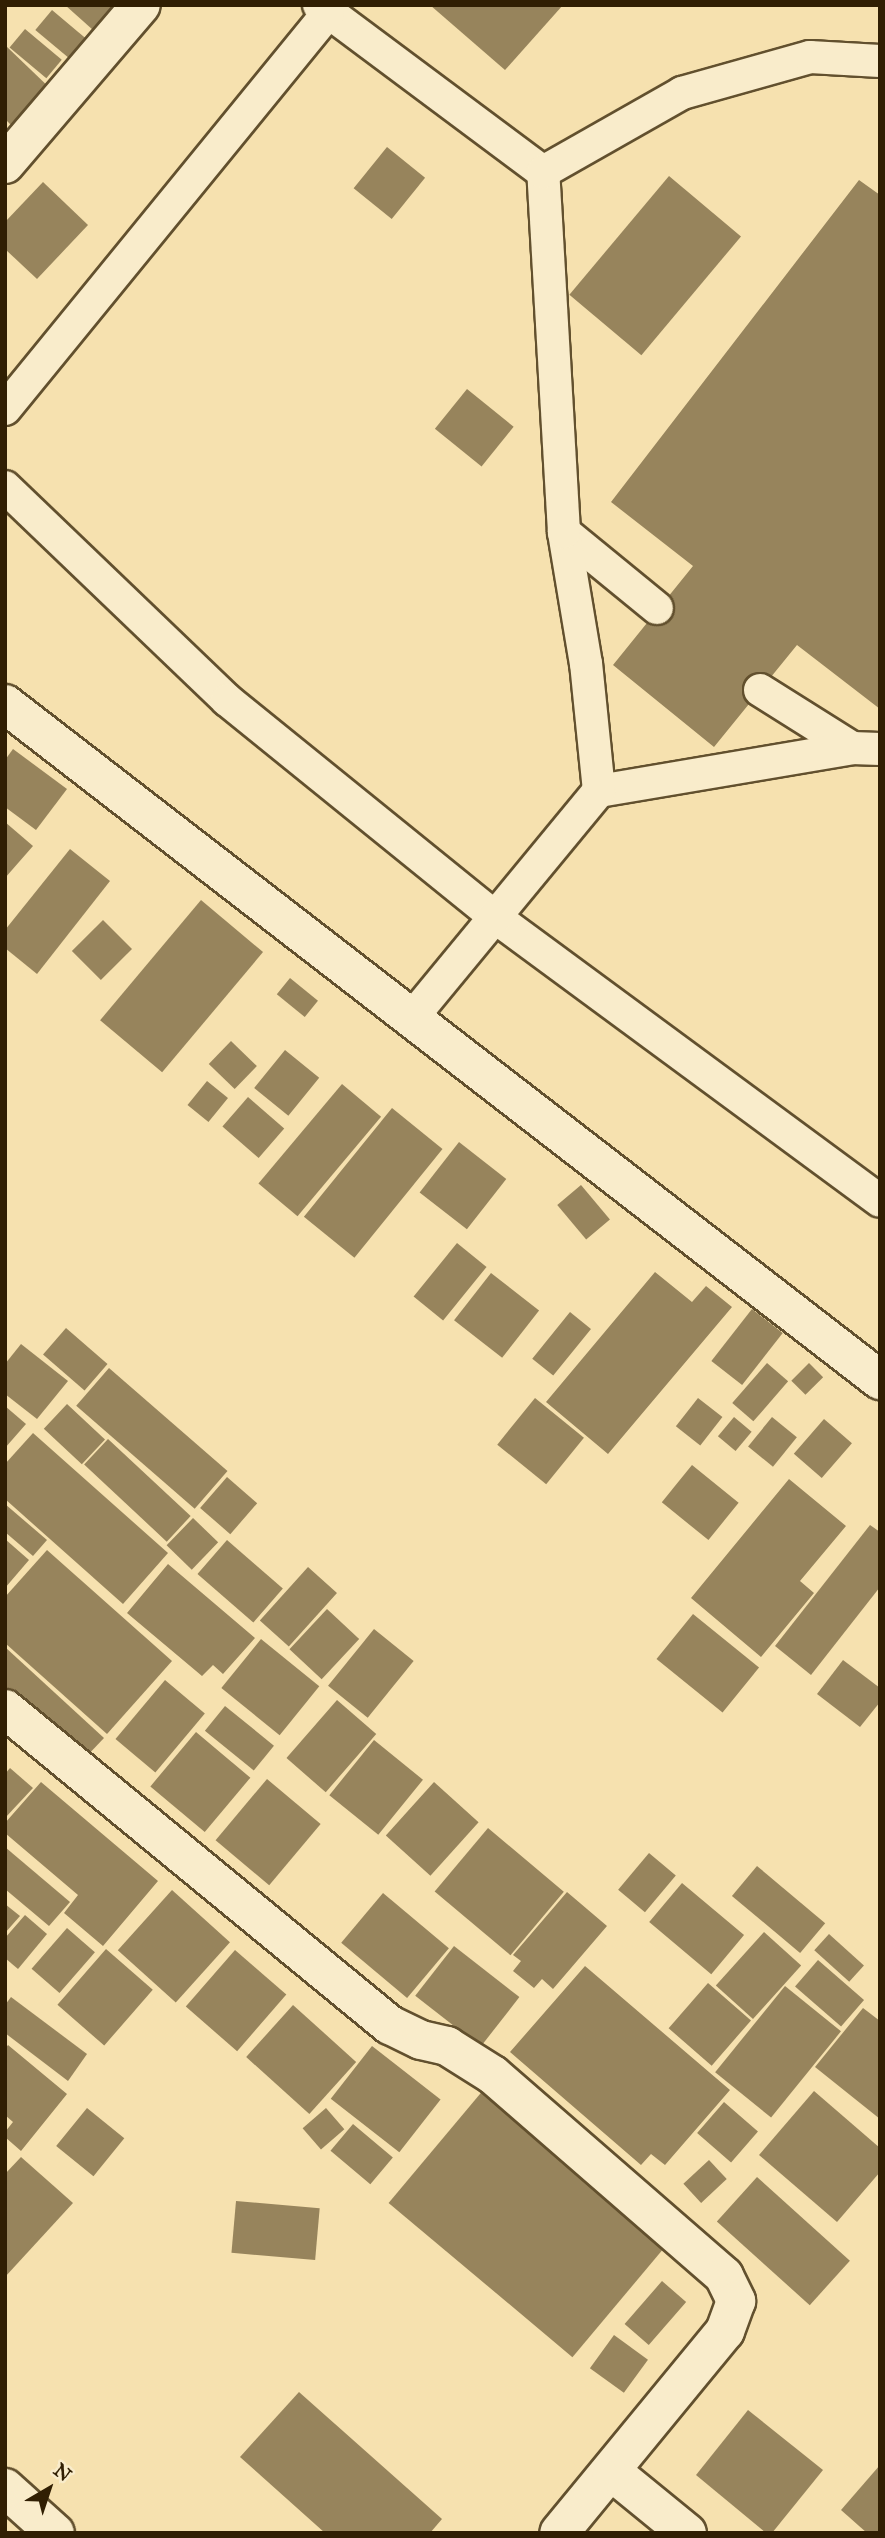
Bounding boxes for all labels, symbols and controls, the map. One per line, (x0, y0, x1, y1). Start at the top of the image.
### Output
north arrow (14, 2454, 84, 2524)
text: N (49, 2458, 76, 2486)

